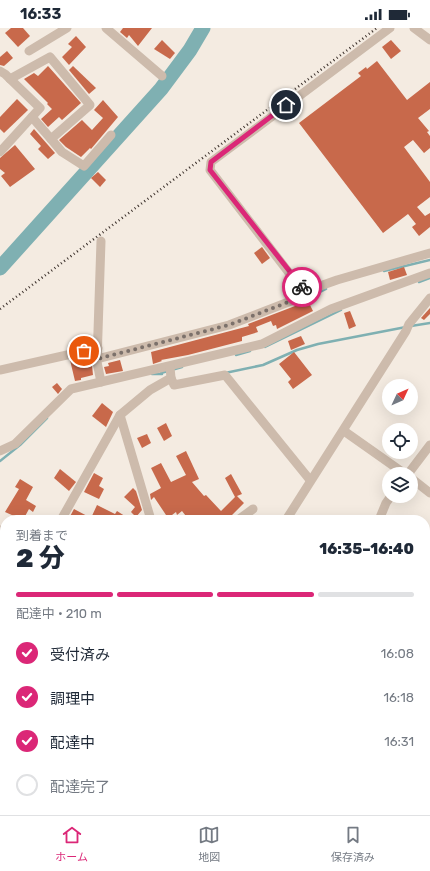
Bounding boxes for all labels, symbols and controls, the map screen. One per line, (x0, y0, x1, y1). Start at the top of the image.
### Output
text: 16:33 (20, 5, 61, 23)
pin (269, 88, 303, 122)
icon: home (275, 94, 297, 116)
courier (282, 267, 322, 307)
icon: bike (291, 276, 313, 298)
pin (67, 334, 101, 368)
icon: bag (73, 340, 95, 362)
north arrow (382, 379, 418, 415)
map controls (382, 379, 418, 503)
button: locate (382, 423, 418, 459)
button: layers (382, 467, 418, 503)
text: 到着まで (16, 528, 68, 543)
text: 16:35–16:40 (319, 540, 414, 558)
text: 2 分 (16, 543, 65, 574)
text: 配達中 · 210 m (16, 606, 102, 621)
icon: check (16, 642, 38, 664)
text: 受付済み (50, 646, 110, 664)
text: 16:08 (381, 646, 414, 661)
icon: check (16, 686, 38, 708)
text: 調理中 (50, 690, 95, 708)
text: 16:18 (383, 690, 414, 705)
icon: check (16, 730, 38, 752)
text: 配達中 (50, 734, 95, 752)
text: 16:31 (384, 734, 414, 749)
text: 配達完了 (50, 778, 110, 796)
tab: ホーム (55, 824, 88, 864)
tab: 地図 (198, 824, 220, 864)
tab: 保存済み (331, 824, 375, 864)

